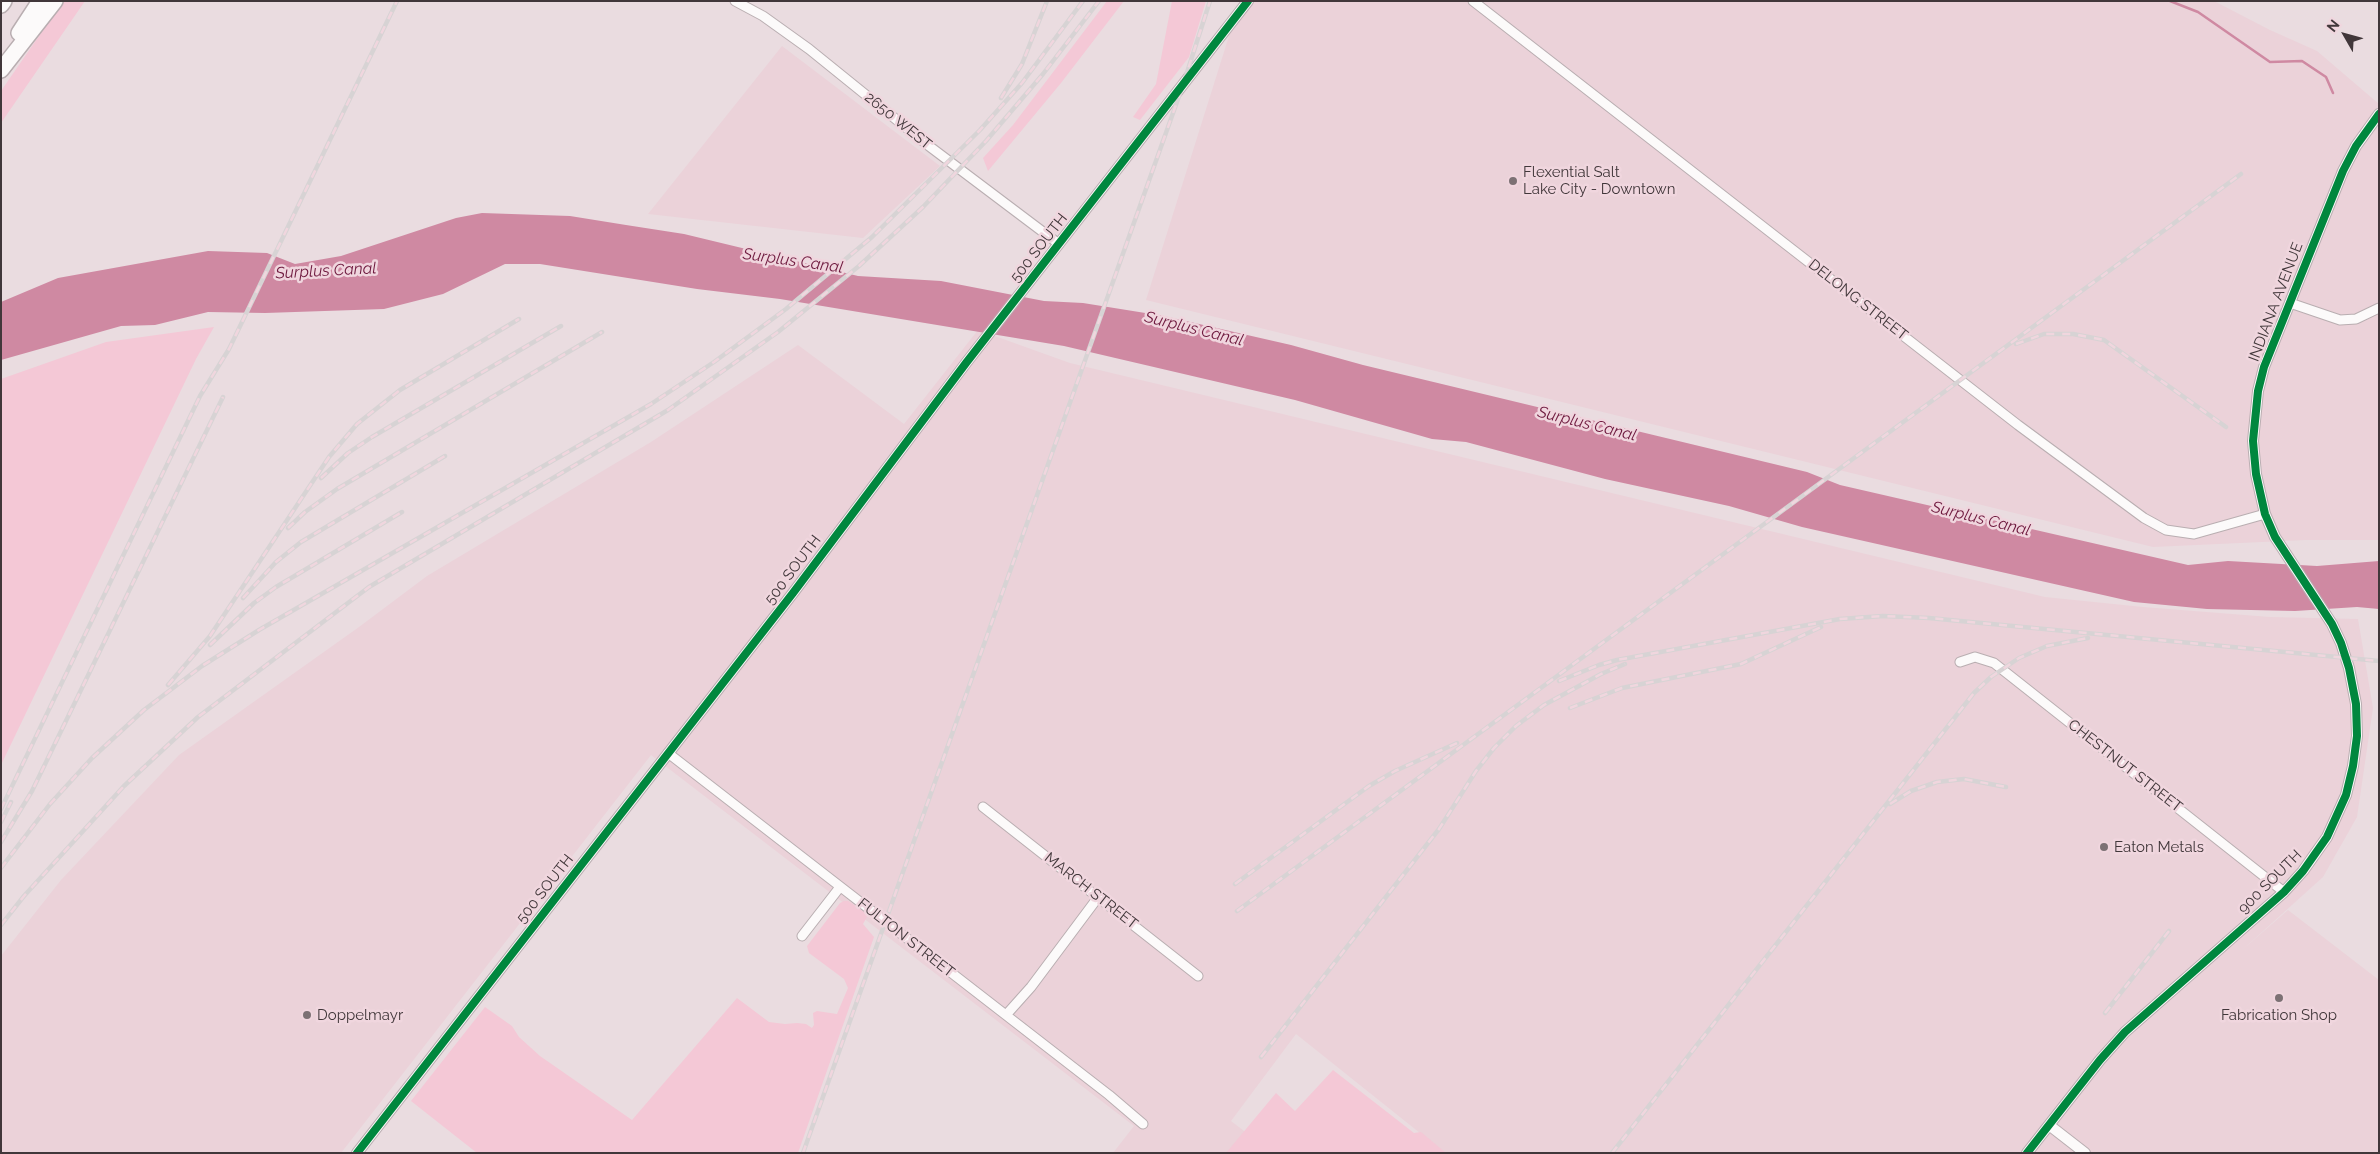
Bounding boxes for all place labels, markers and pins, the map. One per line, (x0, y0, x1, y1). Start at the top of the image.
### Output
place label: Flexential Salt Lake City - Downtown (1523, 163, 1676, 198)
marker: Flexential Salt Lake City - Downtown (1507, 175, 1519, 187)
place label: Eaton Metals (2114, 838, 2204, 856)
marker: Eaton Metals (2098, 841, 2110, 853)
marker: Fabrication Shop (2273, 992, 2285, 1004)
place label: Doppelmayr (317, 1006, 403, 1024)
place label: Fabrication Shop (2221, 1006, 2337, 1024)
marker: Doppelmayr (301, 1009, 313, 1021)

